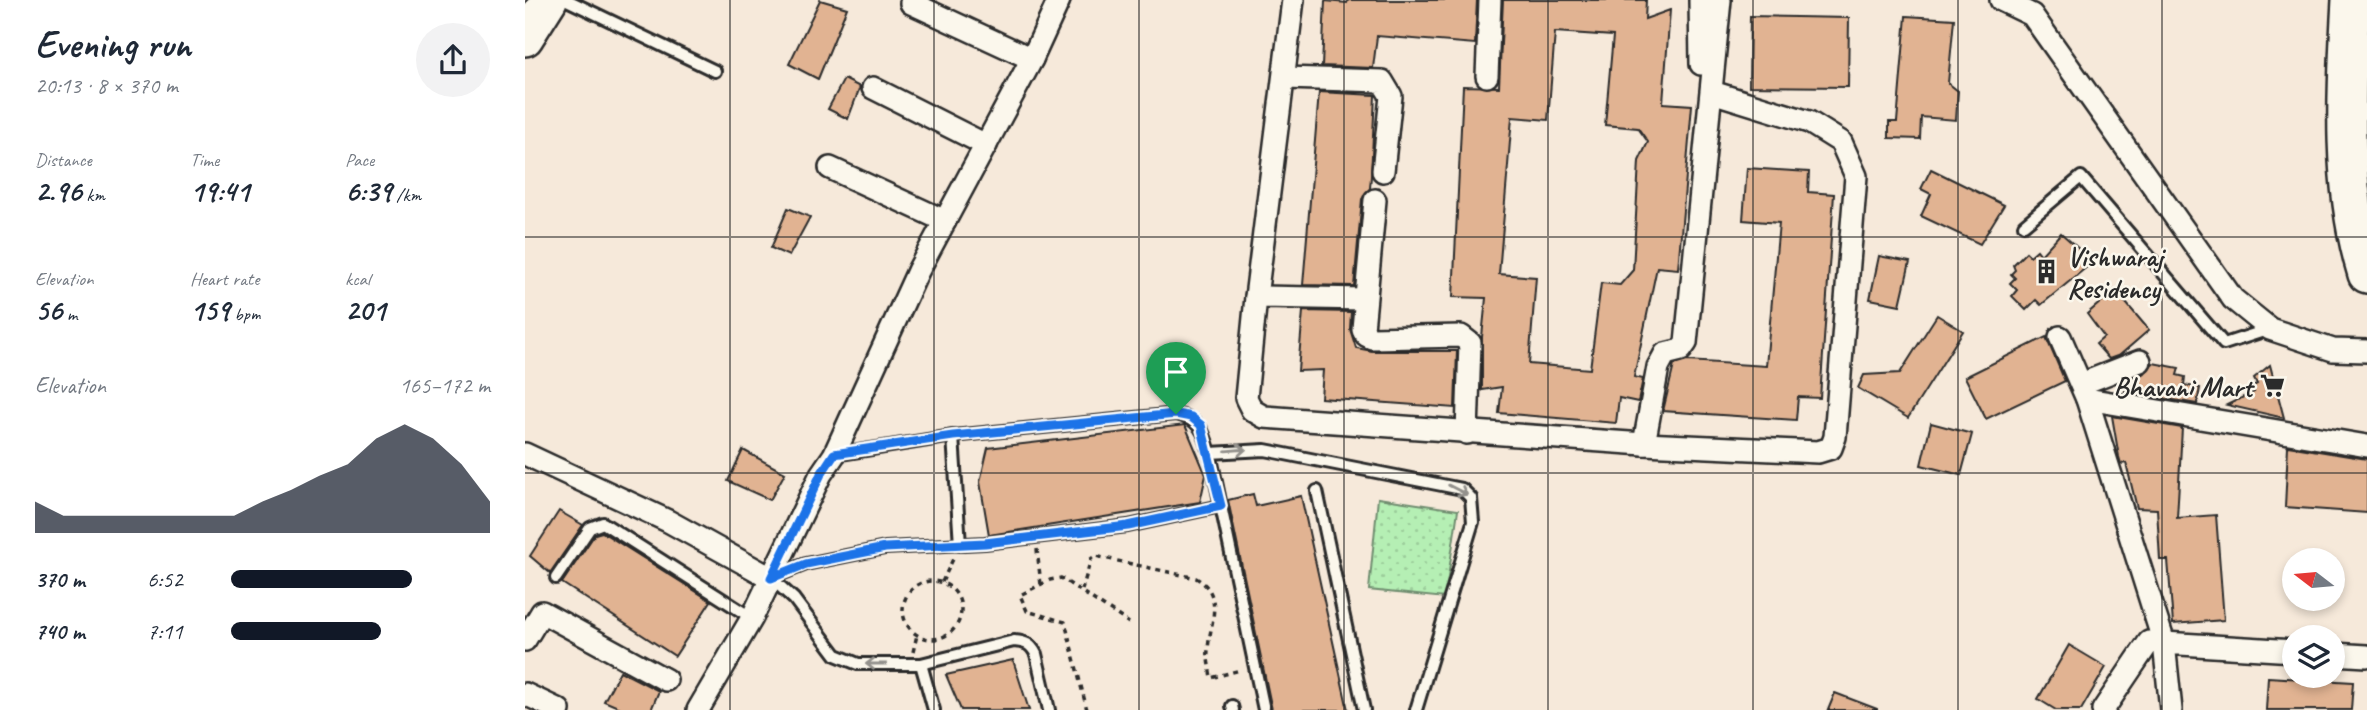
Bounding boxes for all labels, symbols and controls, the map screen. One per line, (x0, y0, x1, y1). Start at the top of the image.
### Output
text: Evening run (35, 21, 191, 68)
button: share (416, 23, 490, 97)
text: 20:13 · 8 × 370 m (35, 71, 178, 100)
text: Distance (35, 148, 92, 172)
text: Time (190, 148, 219, 172)
text: Pace (345, 148, 374, 172)
text: 2.96 (35, 172, 82, 210)
text: 19:41 (190, 172, 250, 210)
text: 6:39 (345, 172, 392, 210)
text: km (82, 183, 105, 207)
text: /km (392, 183, 421, 207)
place label: Vishwaraj Residency (2067, 239, 2167, 307)
building icon: Vishwaraj Residency (2033, 258, 2061, 286)
text: Elevation (35, 267, 93, 291)
text: Heart rate (190, 267, 259, 291)
text: kcal (345, 267, 370, 291)
text: 56 (35, 291, 62, 329)
text: 159 (190, 291, 230, 329)
text: 201 (345, 291, 386, 329)
text: m (62, 302, 77, 326)
text: bpm (230, 302, 260, 326)
pin (1146, 342, 1206, 414)
icon: arrive (1157, 353, 1195, 391)
place label: Bhavani Mart (2114, 369, 2256, 404)
text: Elevation (35, 371, 106, 400)
text: 165–172 m (399, 371, 490, 400)
supermarket icon: Bhavani Mart (2258, 372, 2286, 400)
one-way arrow (1224, 443, 1247, 456)
one-way arrow (1448, 484, 1468, 498)
north arrow (2282, 548, 2345, 611)
map controls (2282, 548, 2345, 688)
text: 370 m (35, 565, 85, 594)
text: 6:52 (147, 565, 183, 594)
text: 740 m (35, 617, 85, 646)
text: 7:11 (147, 617, 183, 646)
button: layers (2282, 625, 2345, 688)
one-way arrow (864, 657, 887, 671)

